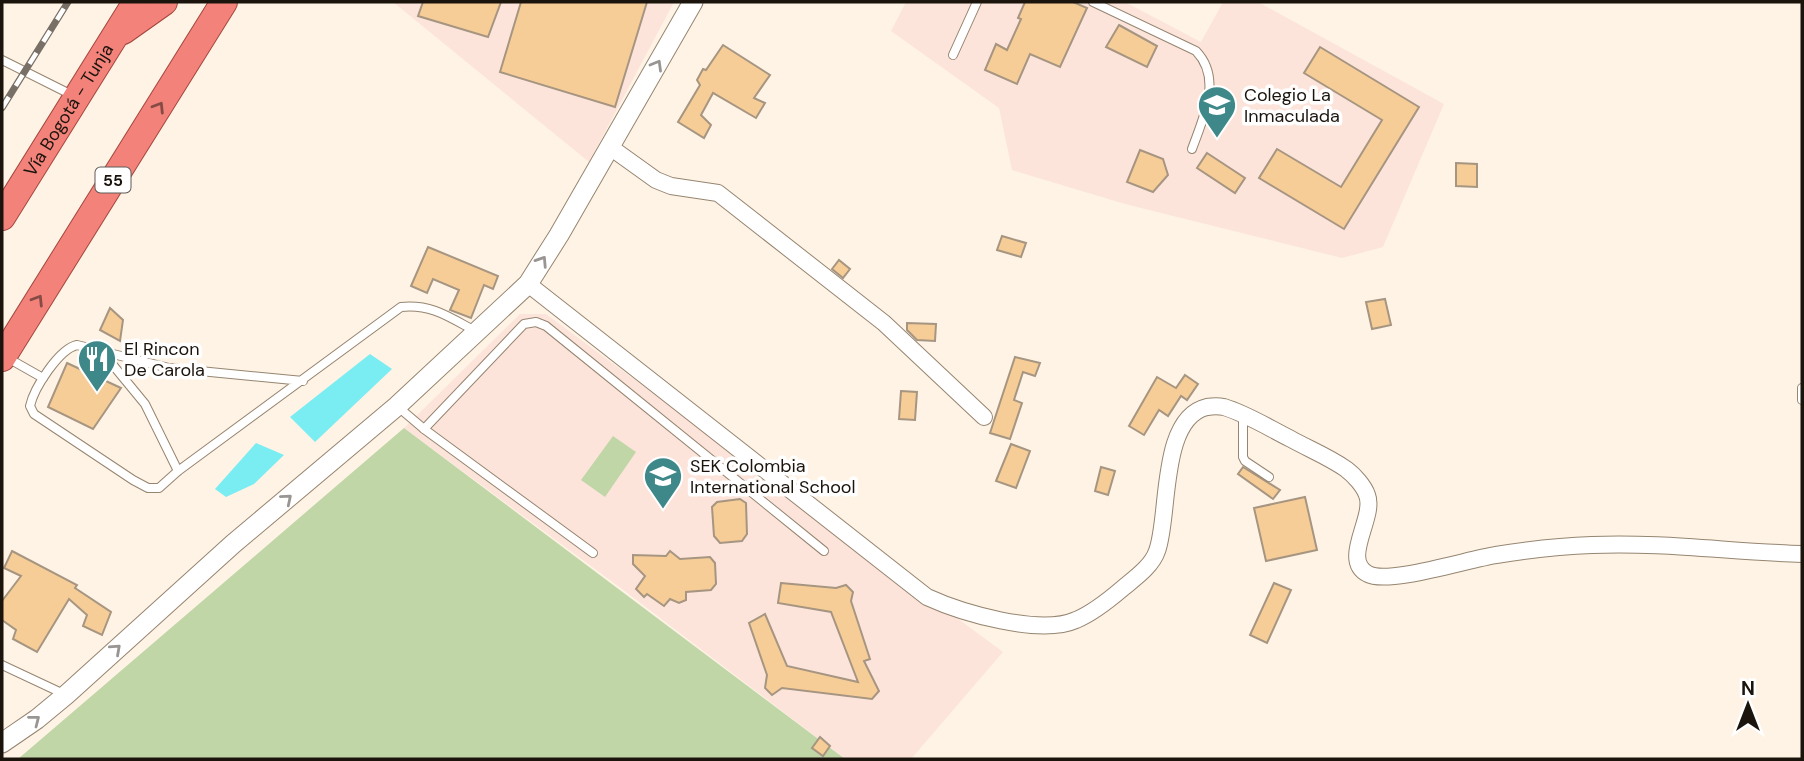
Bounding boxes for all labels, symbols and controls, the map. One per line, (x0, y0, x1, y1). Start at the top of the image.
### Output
street label: Vía Bogotá - Tunja (18, 39, 119, 181)
one-way arrow (649, 59, 662, 72)
place label: Colegio La Inmaculada (1244, 83, 1340, 128)
school or university icon: Colegio La Inmaculada (1196, 84, 1238, 139)
one-way arrow (150, 102, 163, 115)
road number: 55 (96, 168, 130, 192)
one-way arrow (534, 255, 547, 268)
one-way arrow (30, 295, 43, 308)
place label: El Rincon De Carola (124, 337, 205, 382)
restaurant icon: El Rincon De Carola (76, 338, 118, 393)
place label: SEK Colombia International School (690, 454, 856, 499)
school or university icon: SEK Colombia International School (642, 455, 684, 510)
one-way arrow (279, 494, 292, 507)
one-way arrow (108, 645, 121, 657)
north arrow (1713, 670, 1783, 740)
text: N (1741, 676, 1755, 701)
one-way arrow (27, 716, 39, 729)

